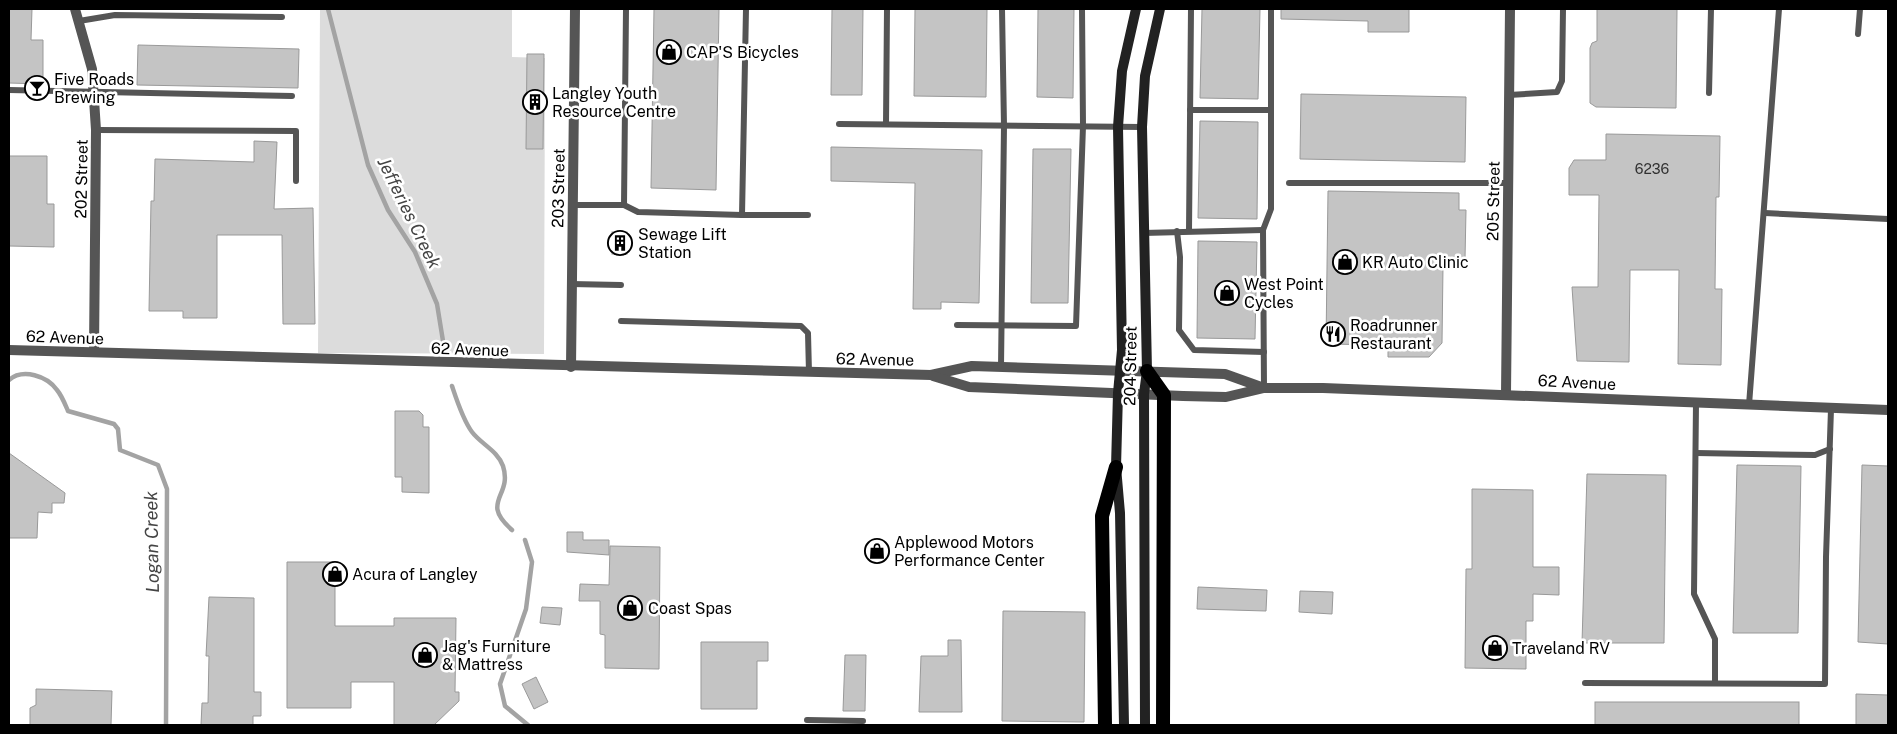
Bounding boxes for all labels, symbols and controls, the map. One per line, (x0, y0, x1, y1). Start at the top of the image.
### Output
shop icon: CAP'S Bicycles (656, 39, 682, 65)
place label: CAP'S Bicycles (686, 43, 799, 62)
place label: Five Roads Brewing (54, 70, 134, 107)
bar icon: Five Roads Brewing (24, 75, 50, 101)
place label: Langley Youth Resource Centre (552, 84, 676, 121)
building icon: Langley Youth Resource Centre (522, 89, 548, 115)
street label: 202 Street (71, 139, 92, 219)
street label: 203 Street (548, 148, 569, 228)
water label: Jefferies Creek (373, 154, 446, 272)
street label: 205 Street (1483, 161, 1504, 241)
house number: 6236 (1635, 161, 1670, 177)
place label: Sewage Lift Station (638, 225, 727, 262)
building icon: Sewage Lift Station (607, 230, 633, 256)
shop icon: KR Auto Clinic (1332, 249, 1358, 275)
place label: KR Auto Clinic (1362, 253, 1469, 272)
place label: West Point Cycles (1244, 275, 1324, 312)
shop icon: West Point Cycles (1214, 280, 1240, 306)
place label: Roadrunner Restaurant (1350, 316, 1437, 353)
restaurant icon: Roadrunner Restaurant (1320, 321, 1346, 347)
street label: 204 Street (1120, 326, 1141, 406)
street label: 62 Avenue (26, 327, 104, 348)
street label: 62 Avenue (431, 339, 509, 360)
street label: 62 Avenue (836, 349, 914, 370)
street label: 62 Avenue (1537, 371, 1617, 394)
water label: Logan Creek (140, 491, 163, 593)
place label: Applewood Motors Performance Center (894, 533, 1045, 570)
shop icon: Applewood Motors Performance Center (864, 538, 890, 564)
shop icon: Acura of Langley (322, 561, 348, 587)
place label: Acura of Langley (352, 565, 478, 584)
shop icon: Coast Spas (617, 595, 643, 621)
place label: Coast Spas (648, 599, 732, 618)
shop icon: Traveland RV (1482, 635, 1508, 661)
place label: Jag's Furniture & Mattress (442, 637, 551, 674)
place label: Traveland RV (1512, 639, 1610, 658)
shop icon: Jag's Furniture & Mattress (412, 642, 438, 668)

